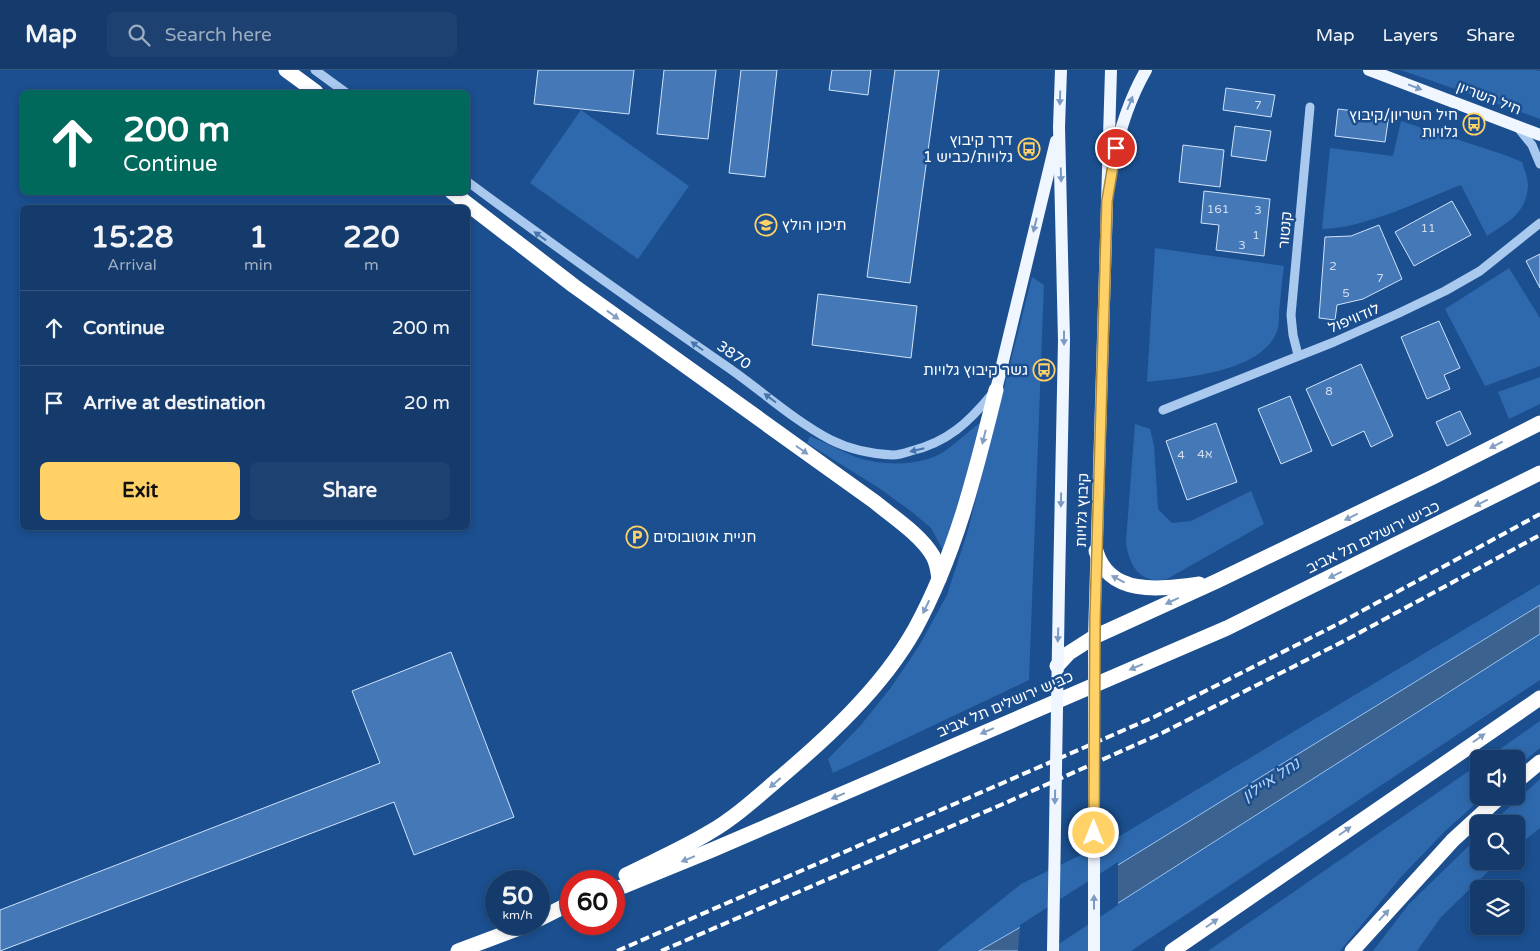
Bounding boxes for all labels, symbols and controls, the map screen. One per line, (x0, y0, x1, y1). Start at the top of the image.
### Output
search box (107, 12, 457, 57)
text: Map (25, 20, 77, 49)
icon: search (125, 21, 153, 49)
text: Search here (165, 24, 272, 46)
text: Map (1316, 24, 1355, 46)
text: Layers (1383, 24, 1438, 46)
text: Share (1466, 24, 1515, 46)
street label: חיל השריון (1454, 77, 1524, 119)
one-way arrow (1408, 83, 1423, 91)
one-way arrow (1056, 91, 1064, 107)
one-way arrow (1127, 96, 1135, 110)
house number: 7 (1254, 98, 1262, 112)
place label: חיל השריון/קיבוץ גלויות (1349, 106, 1458, 141)
text: 200 m (123, 109, 230, 151)
icon: ahead (40, 110, 105, 175)
bus stop icon: חיל השריון/קיבוץ גלויות (1462, 112, 1486, 136)
pin (1095, 127, 1137, 169)
place label: דרך קיבוץ גלויות/כביש 1 (923, 131, 1013, 166)
icon: arrive (1102, 134, 1130, 162)
bus stop icon: דרך קיבוץ גלויות/כביש 1 (1017, 137, 1041, 161)
text: Continue (123, 151, 218, 177)
one-way arrow (1057, 168, 1065, 184)
house number: 161 (1207, 202, 1229, 216)
house number: 3 (1254, 203, 1262, 217)
street label: קנטור (1274, 210, 1296, 250)
school or university icon: תיכון הולץ (754, 213, 778, 237)
place label: תיכון הולץ (782, 216, 846, 234)
one-way arrow (1031, 217, 1039, 232)
text: 15:28 (90, 219, 174, 256)
text: 1 (249, 219, 268, 256)
text: 220 (343, 219, 400, 256)
house number: 11 (1420, 221, 1436, 235)
house number: 1 (1252, 228, 1260, 242)
one-way arrow (534, 231, 547, 241)
house number: 3 (1238, 238, 1246, 252)
text: Arrival (107, 255, 157, 275)
text: min (244, 255, 273, 275)
text: m (364, 255, 379, 275)
house number: 2 (1329, 259, 1337, 273)
house number: 7 (1376, 271, 1384, 285)
house number: 5 (1342, 286, 1350, 300)
street label: לודוויפול (1326, 299, 1382, 337)
one-way arrow (606, 309, 619, 320)
icon: ahead (40, 314, 68, 342)
text: Continue (83, 317, 165, 339)
text: 200 m (392, 317, 450, 339)
one-way arrow (1060, 330, 1068, 346)
street label: 3870 (713, 337, 755, 373)
one-way arrow (690, 341, 704, 351)
bus stop icon: גשר קיבוץ גלויות (1032, 358, 1056, 382)
place label: גשר קיבוץ גלויות (923, 361, 1028, 379)
house number: 8 (1325, 384, 1333, 398)
icon: arrive (40, 389, 68, 417)
text: Arrive at destination (83, 392, 266, 414)
text: 20 m (404, 392, 450, 414)
one-way arrow (763, 393, 777, 403)
one-way arrow (980, 430, 988, 445)
one-way arrow (1489, 441, 1504, 449)
one-way arrow (795, 445, 809, 455)
one-way arrow (909, 446, 924, 454)
house number: 4א (1197, 447, 1213, 461)
house number: 4 (1177, 448, 1185, 462)
button: Exit (40, 462, 240, 520)
button: Share (250, 462, 450, 520)
street label: קיבוץ גלויות (1072, 472, 1092, 548)
one-way arrow (1057, 492, 1065, 508)
street label: כביש ירושלים תל אביב (1303, 497, 1443, 577)
one-way arrow (1474, 499, 1488, 507)
one-way arrow (1343, 512, 1358, 521)
parking icon: חניית אוטובוסים (625, 525, 649, 549)
place label: חניית אוטובוסים (653, 528, 756, 546)
one-way arrow (1328, 571, 1342, 579)
one-way arrow (1111, 575, 1126, 583)
one-way arrow (1165, 598, 1179, 606)
one-way arrow (921, 600, 929, 614)
one-way arrow (1054, 627, 1062, 643)
one-way arrow (1129, 664, 1143, 672)
street label: כביש ירושלים תל אביב (934, 667, 1076, 741)
one-way arrow (980, 728, 994, 736)
one-way arrow (1472, 733, 1486, 743)
map controls (1470, 750, 1525, 935)
button: sound (1470, 750, 1525, 805)
water label: נחל איילון (1238, 753, 1305, 806)
one-way arrow (768, 777, 781, 788)
one-way arrow (1051, 789, 1059, 805)
one-way arrow (831, 792, 845, 800)
position arrow (1067, 806, 1119, 858)
button: search (1470, 815, 1525, 870)
one-way arrow (1338, 826, 1352, 836)
one-way arrow (681, 856, 695, 864)
speed limit sign: 60 (560, 870, 625, 935)
button: layers (1470, 880, 1525, 935)
text: 50 (502, 881, 533, 911)
one-way arrow (1090, 894, 1098, 910)
text: km/h (502, 908, 533, 922)
one-way arrow (1378, 909, 1390, 921)
one-way arrow (1205, 918, 1218, 928)

